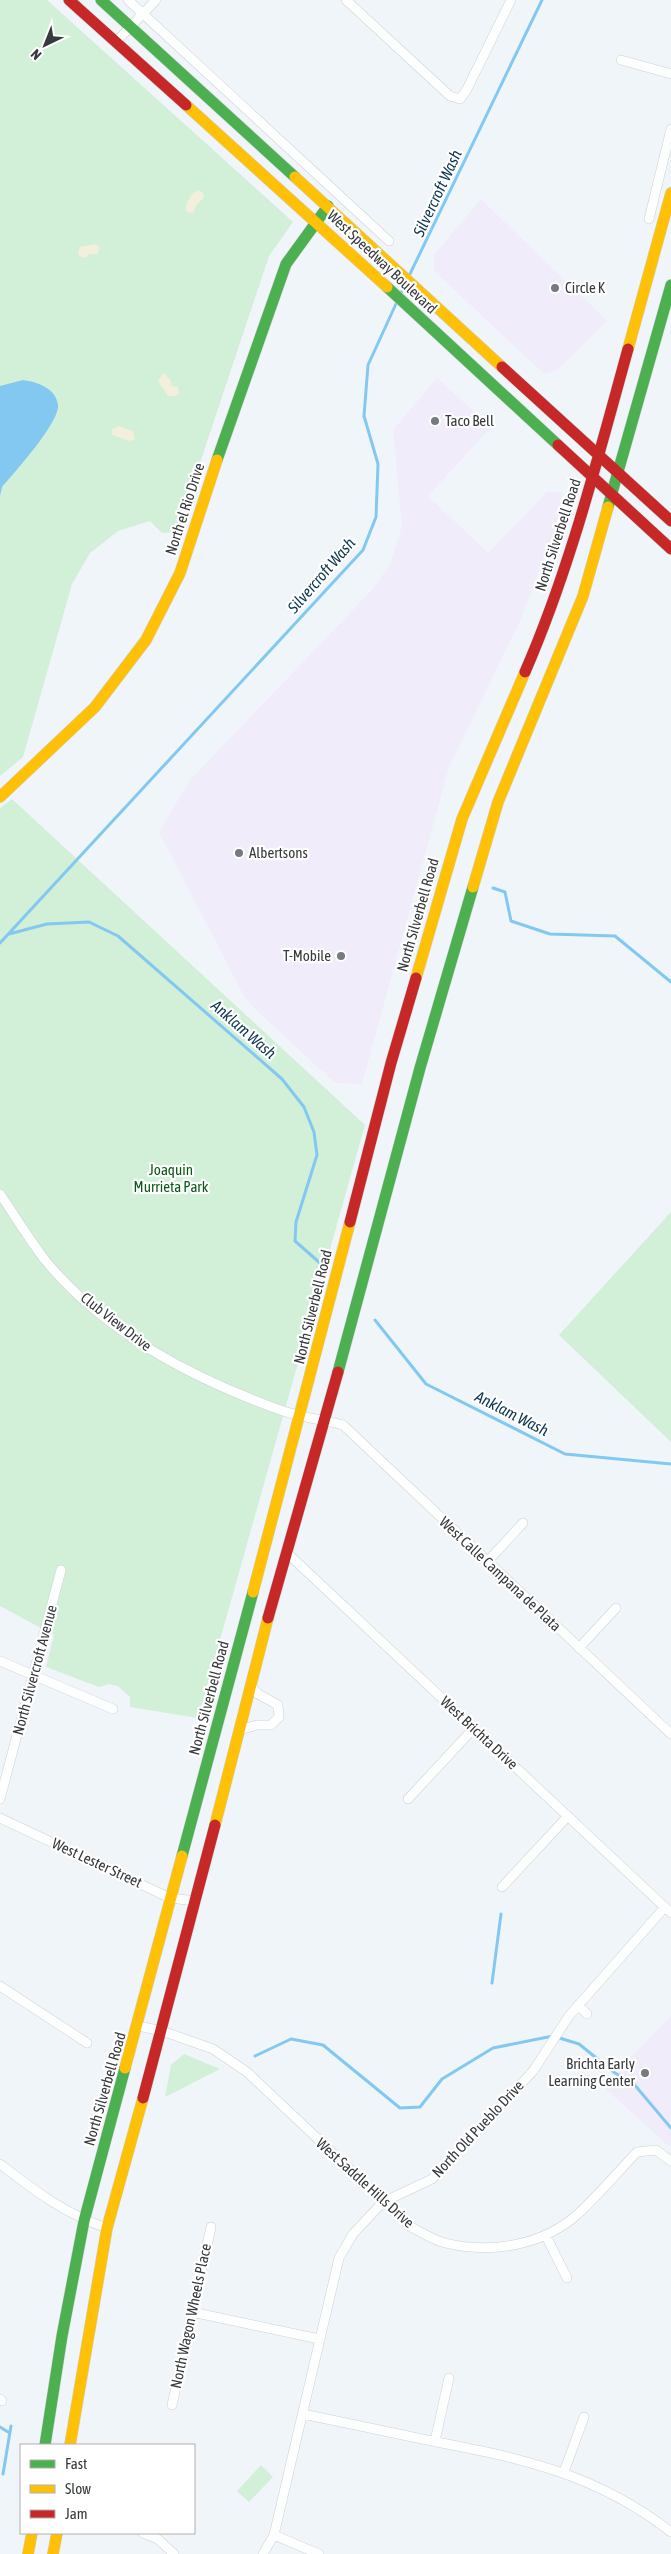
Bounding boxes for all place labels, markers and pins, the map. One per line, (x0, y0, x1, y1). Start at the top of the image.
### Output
place label: Circle K (565, 279, 606, 296)
marker: Circle K (549, 282, 561, 294)
place label: Taco Bell (445, 412, 494, 429)
marker: Taco Bell (429, 415, 441, 427)
place label: Albertsons (249, 844, 308, 861)
marker: Albertsons (233, 847, 245, 859)
place label: T-Mobile (283, 947, 331, 964)
marker: T-Mobile (335, 950, 347, 962)
place label: Brichta Early Learning Center (548, 2055, 636, 2089)
marker: Brichta Early Learning Center (639, 2067, 651, 2079)

